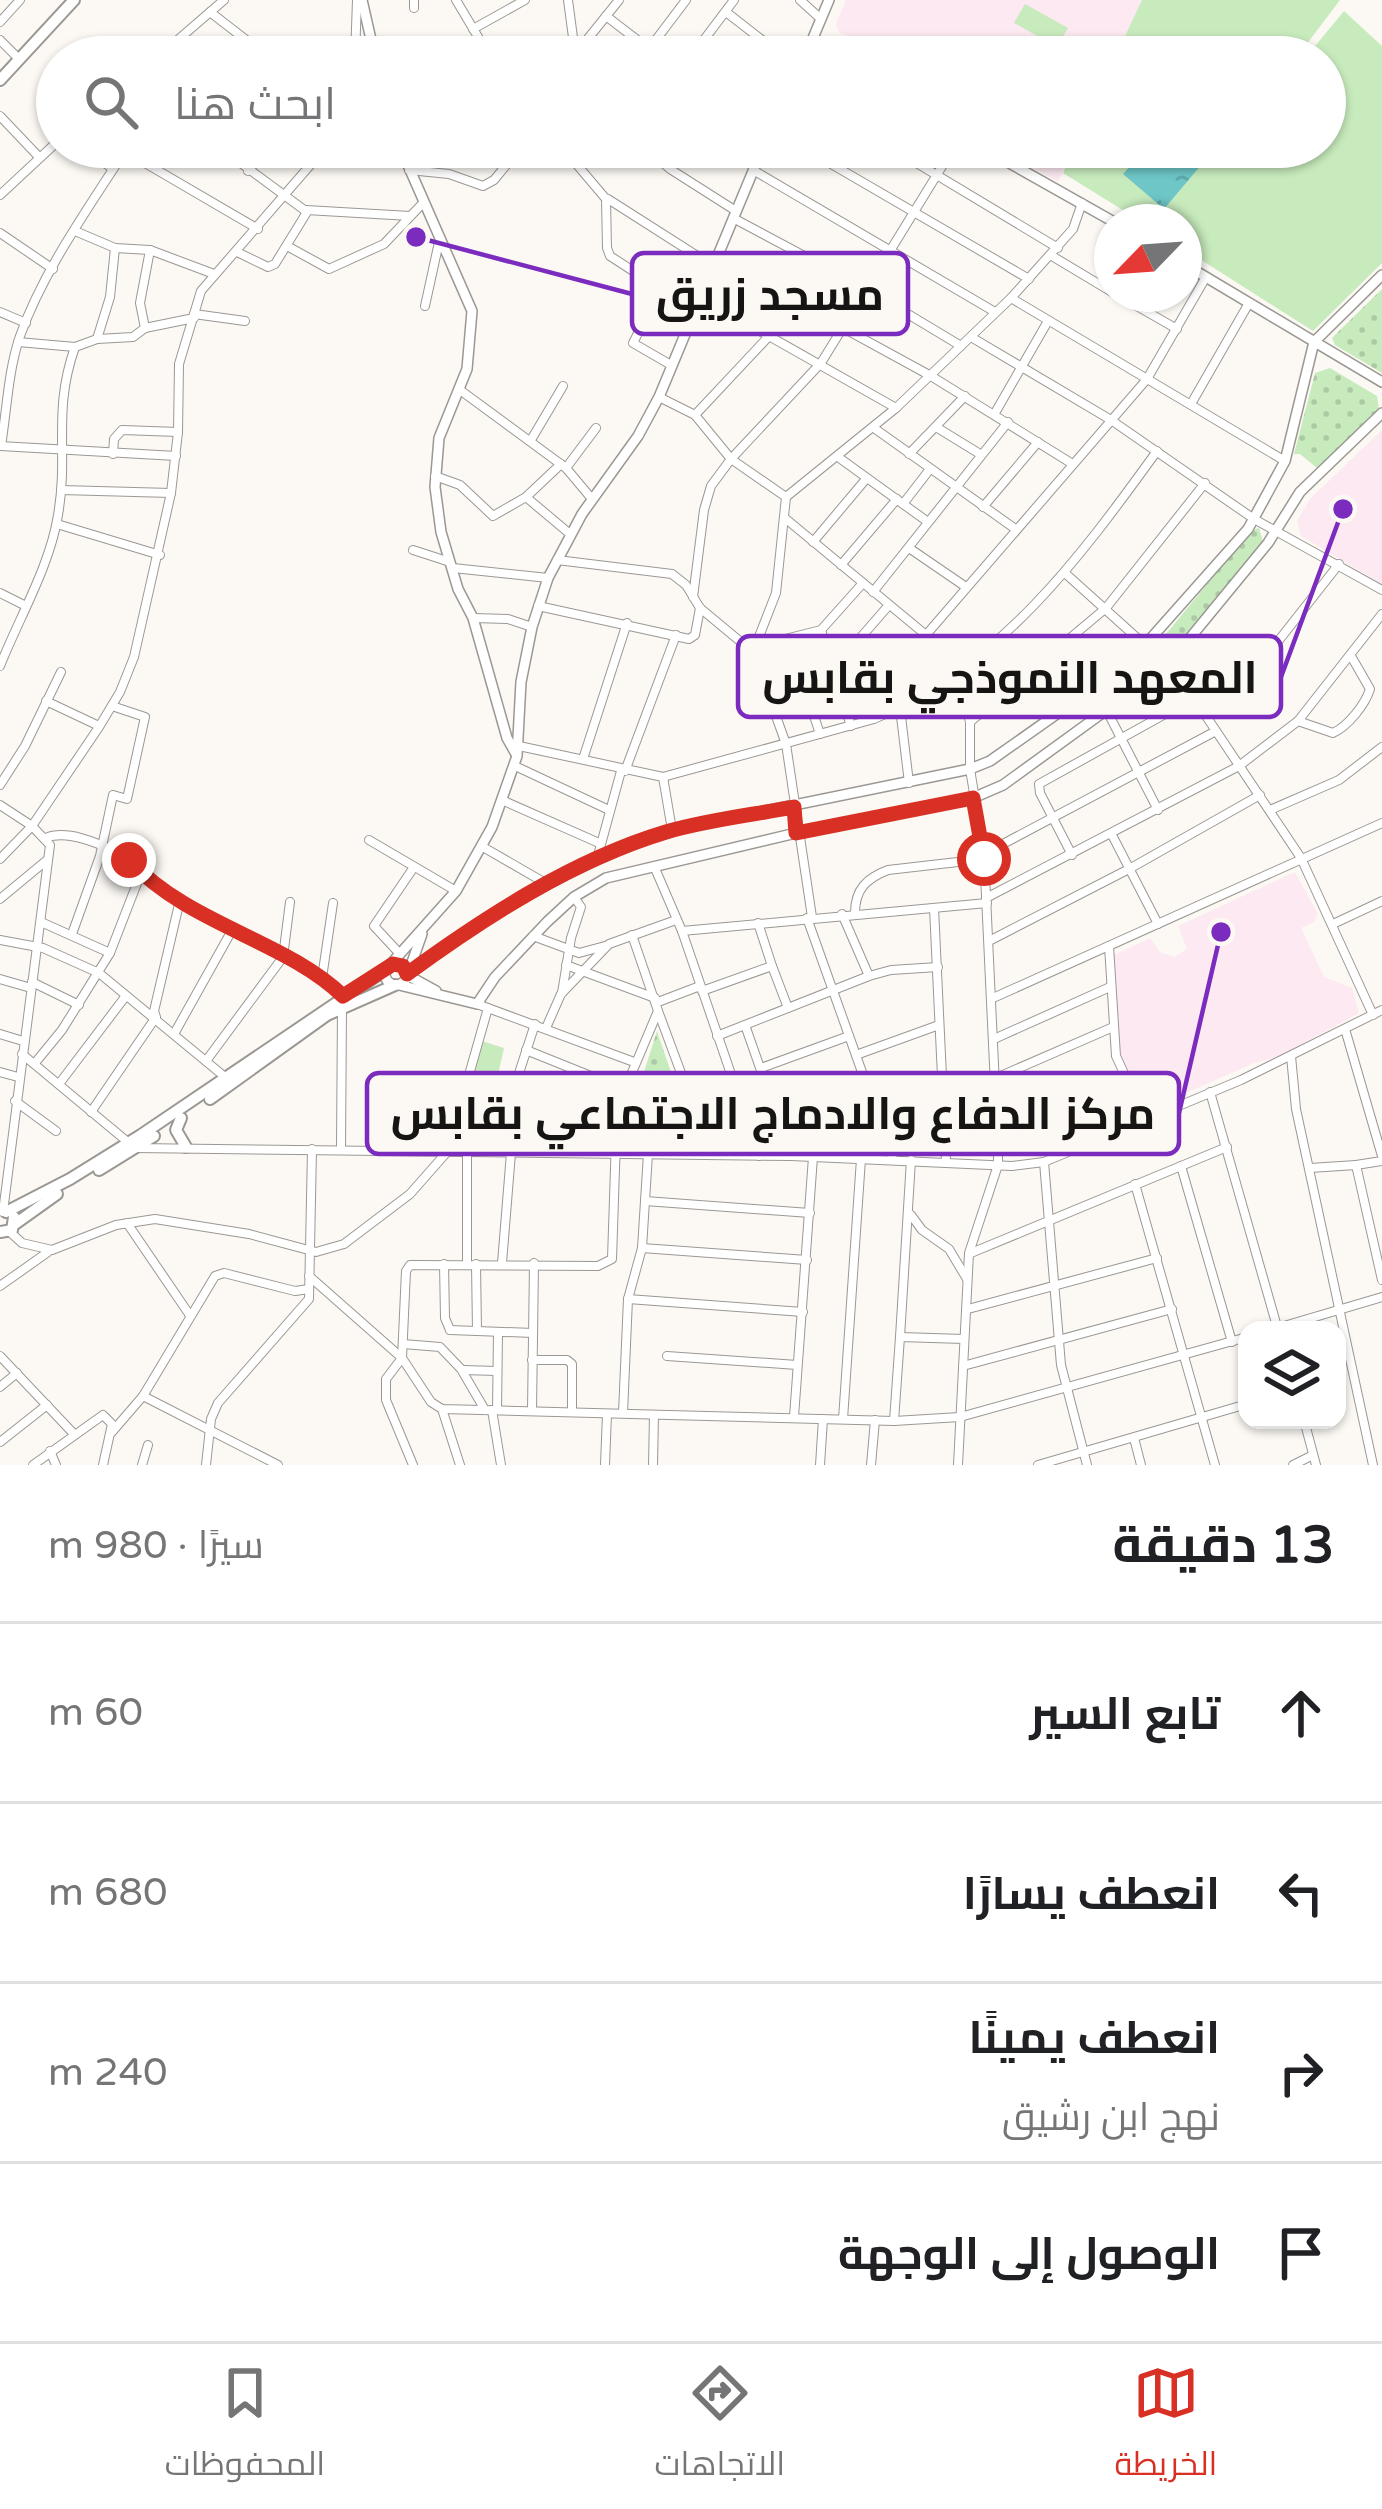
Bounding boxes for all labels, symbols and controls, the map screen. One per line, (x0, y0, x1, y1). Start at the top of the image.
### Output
search box (36, 36, 1346, 168)
icon: search (78, 69, 144, 135)
text: ابحث هنا (174, 78, 336, 132)
north arrow (1094, 204, 1202, 312)
callout: مسجد زريق (632, 253, 908, 334)
text: مسجد زريق (656, 269, 884, 323)
callout: المعهد النموذجي بقابس (738, 636, 1281, 717)
text: المعهد النموذجي بقابس (762, 652, 1258, 714)
route start (957, 832, 1011, 886)
route end (102, 833, 156, 887)
callout: مركز الدفاع والادماج الاجتماعي بقابس (367, 1073, 1179, 1154)
text: مركز الدفاع والادماج الاجتماعي بقابس (391, 1088, 1155, 1150)
map controls (1238, 1321, 1346, 1429)
button: layers (1238, 1321, 1346, 1429)
text: 13 دقيقة (1113, 1515, 1334, 1577)
text: سيرًا · 980 m (48, 1522, 264, 1569)
icon: ahead (1268, 1680, 1334, 1746)
text: تابع السير (1029, 1688, 1220, 1742)
text: 60 m (48, 1689, 143, 1736)
icon: left (1268, 1860, 1334, 1926)
text: انعطف يسارًا (963, 1868, 1220, 1922)
text: 680 m (48, 1869, 167, 1916)
text: انعطف يمينًا (968, 2012, 1220, 2066)
icon: right (1268, 2040, 1334, 2106)
text: 240 m (48, 2049, 167, 2096)
text: نهج ابن رشيق (1002, 2094, 1220, 2141)
icon: arrive (1268, 2220, 1334, 2286)
text: الوصول إلى الوجهة (838, 2228, 1220, 2282)
tab: المحفوظات (165, 2360, 325, 2494)
tab: الاتجاهات (655, 2360, 785, 2494)
tab: الخريطة (1114, 2360, 1217, 2494)

